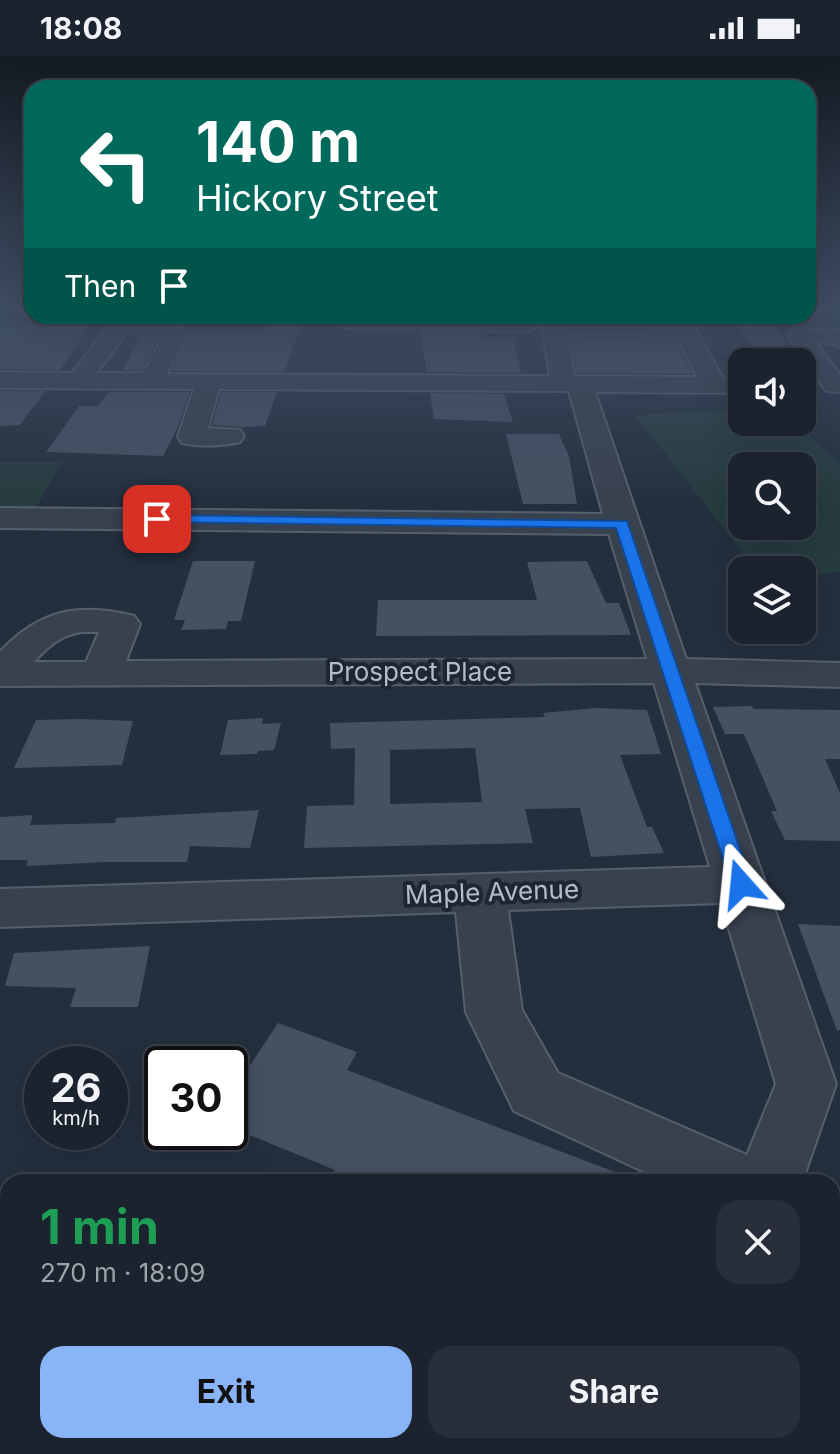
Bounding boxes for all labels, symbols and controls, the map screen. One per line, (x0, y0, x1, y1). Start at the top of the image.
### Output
text: 18:08 (40, 10, 122, 46)
text: 140 m (196, 108, 360, 176)
icon: left (64, 112, 168, 216)
text: Hickory Street (196, 176, 439, 220)
icon: arrive (152, 264, 196, 308)
text: Then (64, 268, 136, 304)
map controls (728, 348, 816, 644)
button: sound (728, 348, 816, 436)
button: search (728, 452, 816, 540)
pin (123, 485, 191, 553)
icon: arrive (135, 497, 179, 541)
button: layers (728, 556, 816, 644)
street label: Prospect Place (328, 656, 512, 687)
position arrow (699, 842, 783, 926)
street label: Maple Avenue (404, 873, 580, 910)
speed limit sign: 30 (144, 1046, 248, 1150)
text: 26 (50, 1063, 102, 1112)
text: km/h (52, 1106, 100, 1130)
text: 1 min (40, 1197, 159, 1256)
button: close (716, 1200, 800, 1284)
text: 270 m · 18:09 (40, 1257, 205, 1288)
button: Exit (40, 1346, 412, 1438)
button: Share (428, 1346, 800, 1438)

